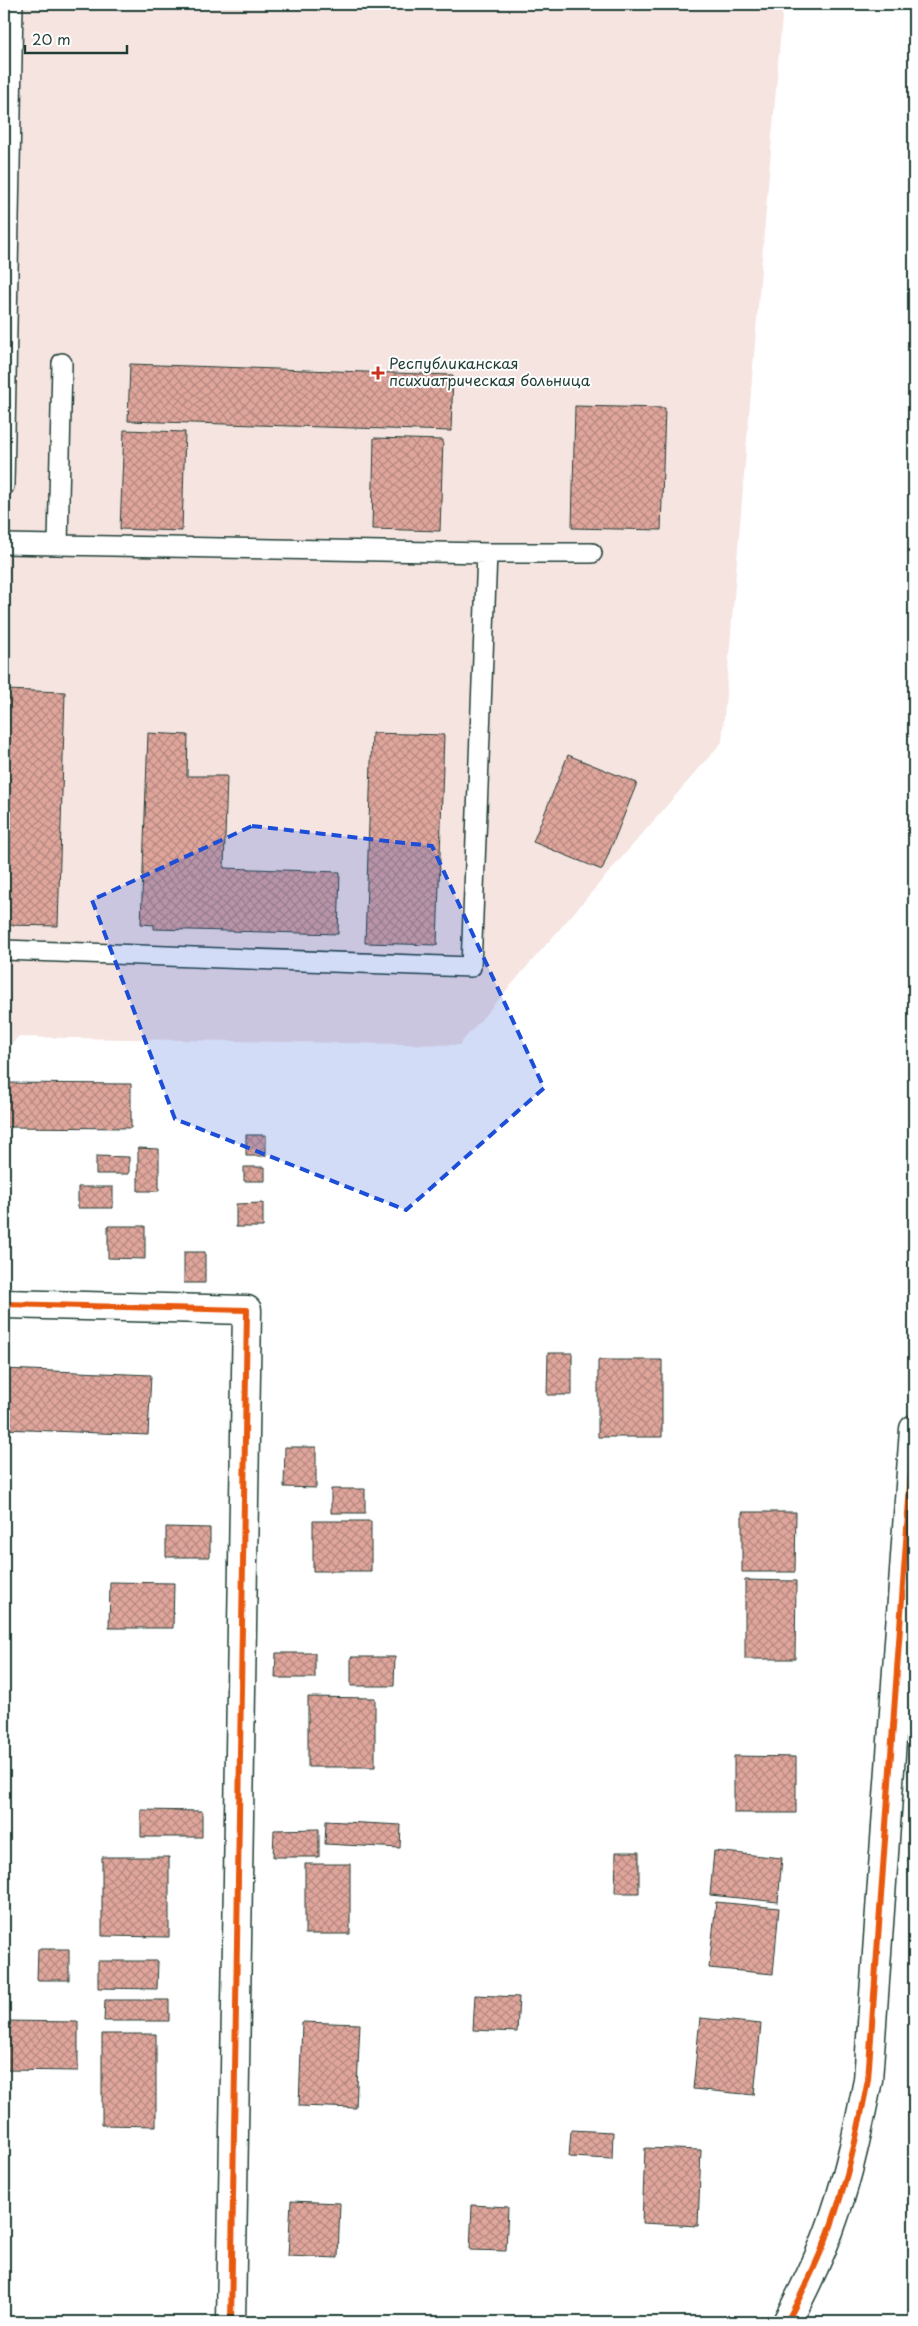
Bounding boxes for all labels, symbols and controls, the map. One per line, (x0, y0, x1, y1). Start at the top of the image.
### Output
scale bar (25, 22, 128, 54)
text: 20 m (32, 27, 71, 50)
place label: Республиканская психиатрическая больница (389, 351, 591, 391)
marker: Республиканская психиатрическая больница (371, 366, 385, 380)

